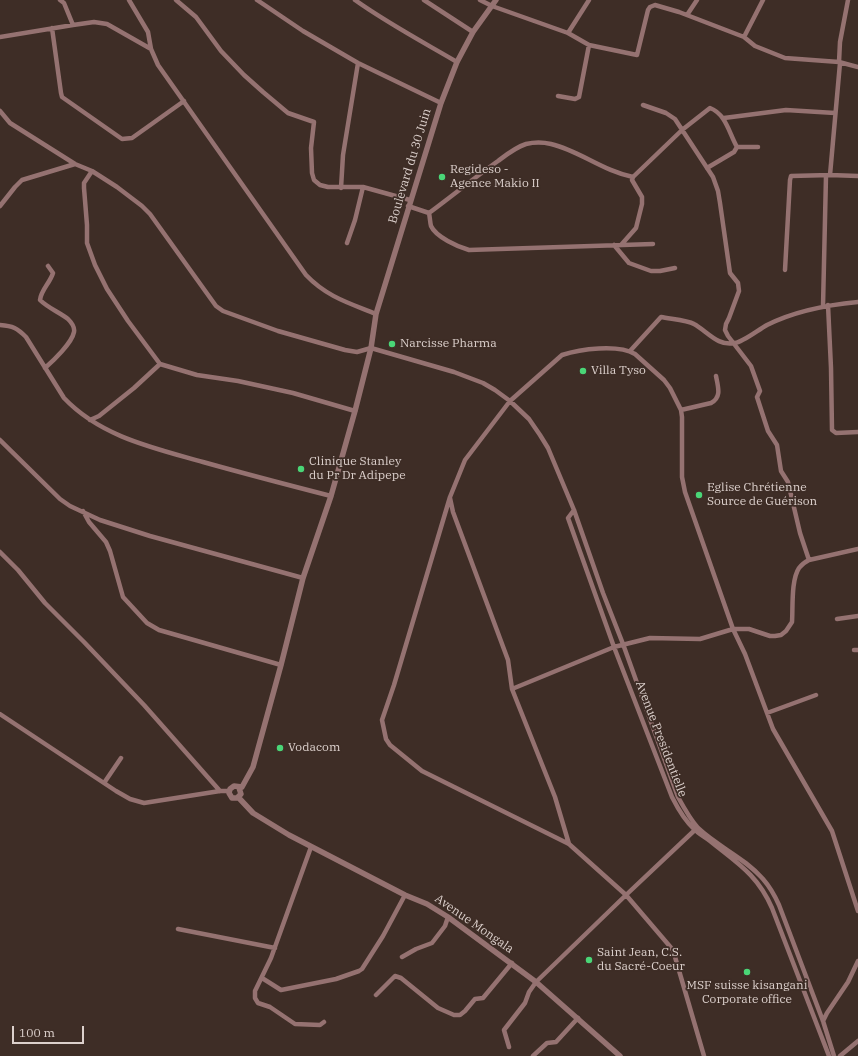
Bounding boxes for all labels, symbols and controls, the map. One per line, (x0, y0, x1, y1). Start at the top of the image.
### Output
street label: Boulevard du 30 Juin (386, 107, 434, 225)
place label: Regideso - Agence Makio II (450, 163, 540, 191)
marker: Regideso - Agence Makio II (437, 172, 447, 182)
place label: Narcisse Pharma (400, 337, 497, 351)
marker: Narcisse Pharma (387, 339, 397, 349)
place label: Villa Tyso (591, 364, 646, 378)
marker: Villa Tyso (578, 366, 588, 376)
place label: Clinique Stanley du Pr Dr Adipepe (309, 455, 406, 483)
marker: Clinique Stanley du Pr Dr Adipepe (296, 464, 306, 474)
place label: Eglise Chrétienne Source de Guérison (707, 481, 817, 509)
marker: Eglise Chrétienne Source de Guérison (694, 490, 704, 500)
street label: Avenue Presidentielle (632, 679, 690, 799)
place label: Vodacom (288, 741, 340, 755)
marker: Vodacom (275, 743, 285, 753)
street label: Avenue Mongala (432, 891, 516, 957)
place label: Saint Jean, C.S. du Sacré-Coeur (597, 946, 685, 974)
marker: Saint Jean, C.S. du Sacré-Coeur (584, 955, 594, 965)
marker: MSF suisse kisangani Corporate office (742, 967, 752, 977)
place label: MSF suisse kisangani Corporate office (686, 979, 808, 1007)
scale bar (14, 1018, 86, 1044)
text: 100 m (19, 1025, 55, 1040)

